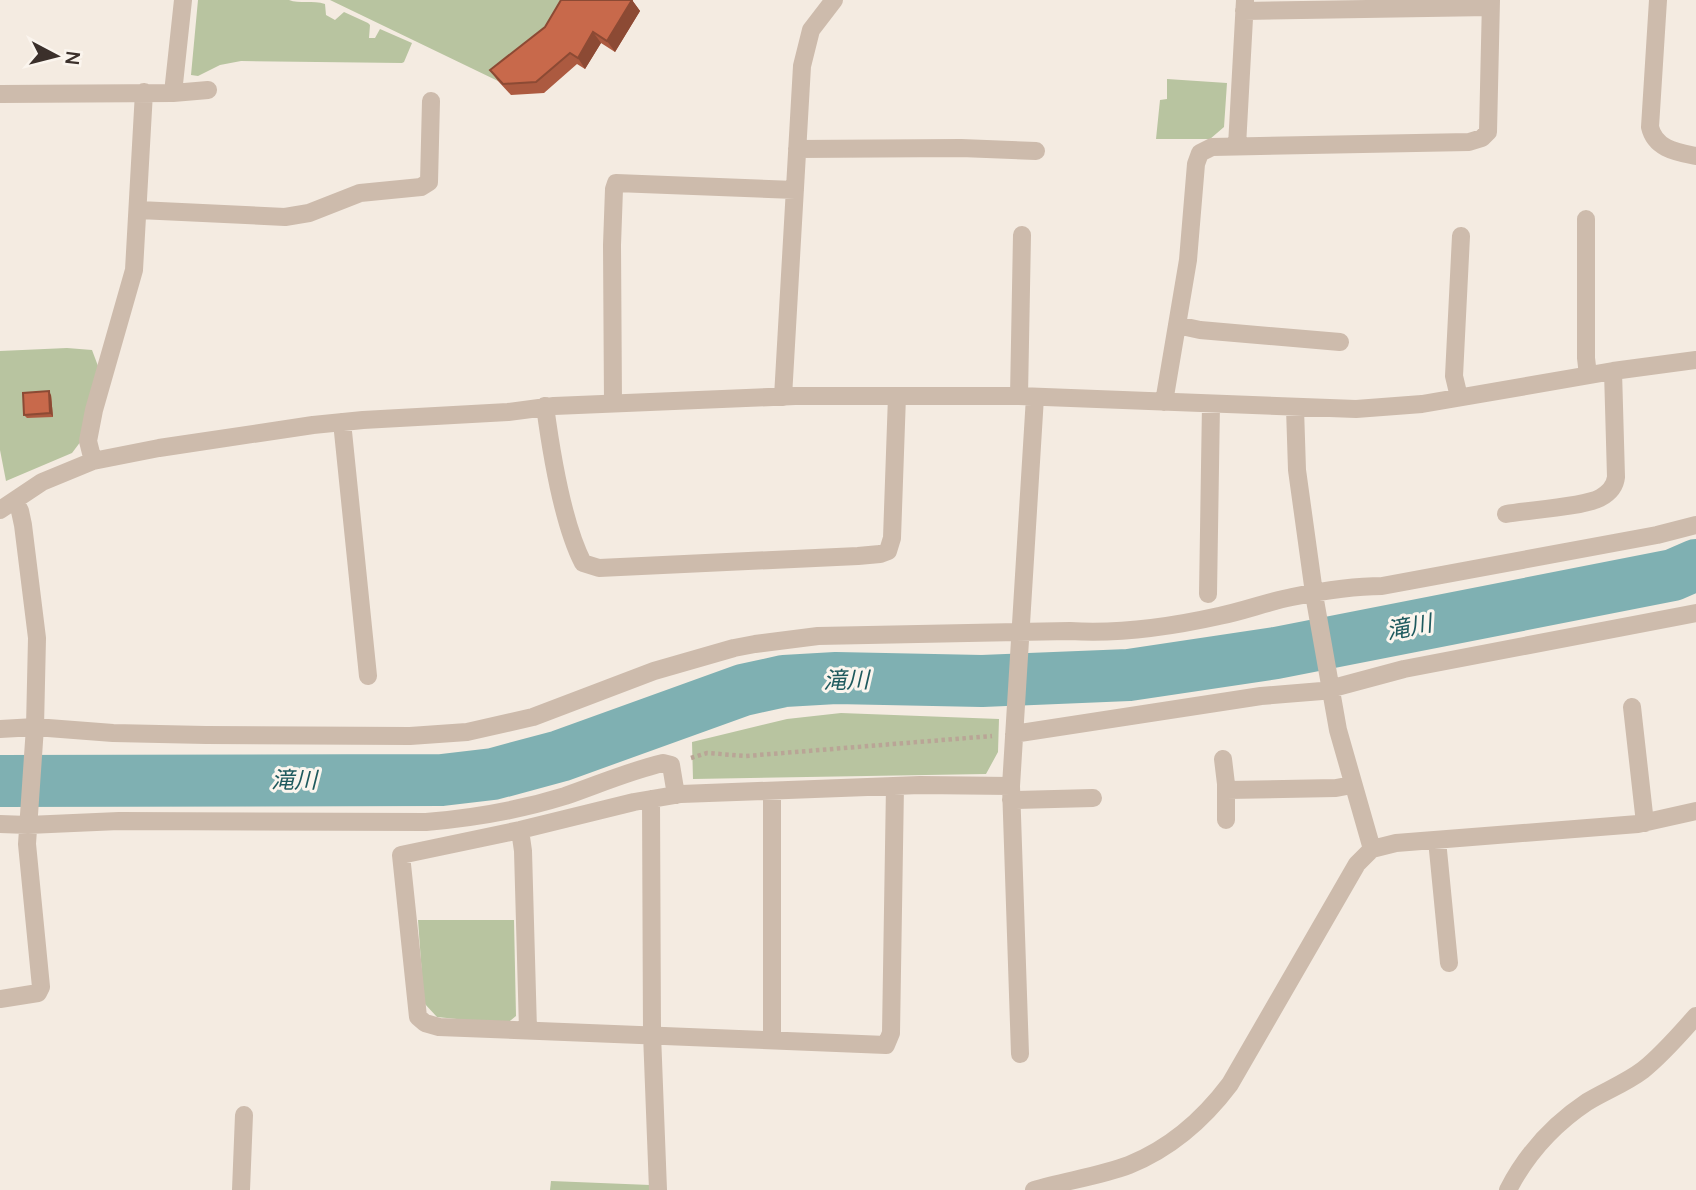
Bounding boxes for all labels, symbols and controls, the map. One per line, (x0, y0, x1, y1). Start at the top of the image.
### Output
north arrow (21, 21, 91, 91)
text: N (59, 50, 87, 66)
water label: 滝川 (1383, 605, 1437, 646)
water label: 滝川 (823, 663, 872, 695)
water label: 滝川 (271, 763, 320, 795)

